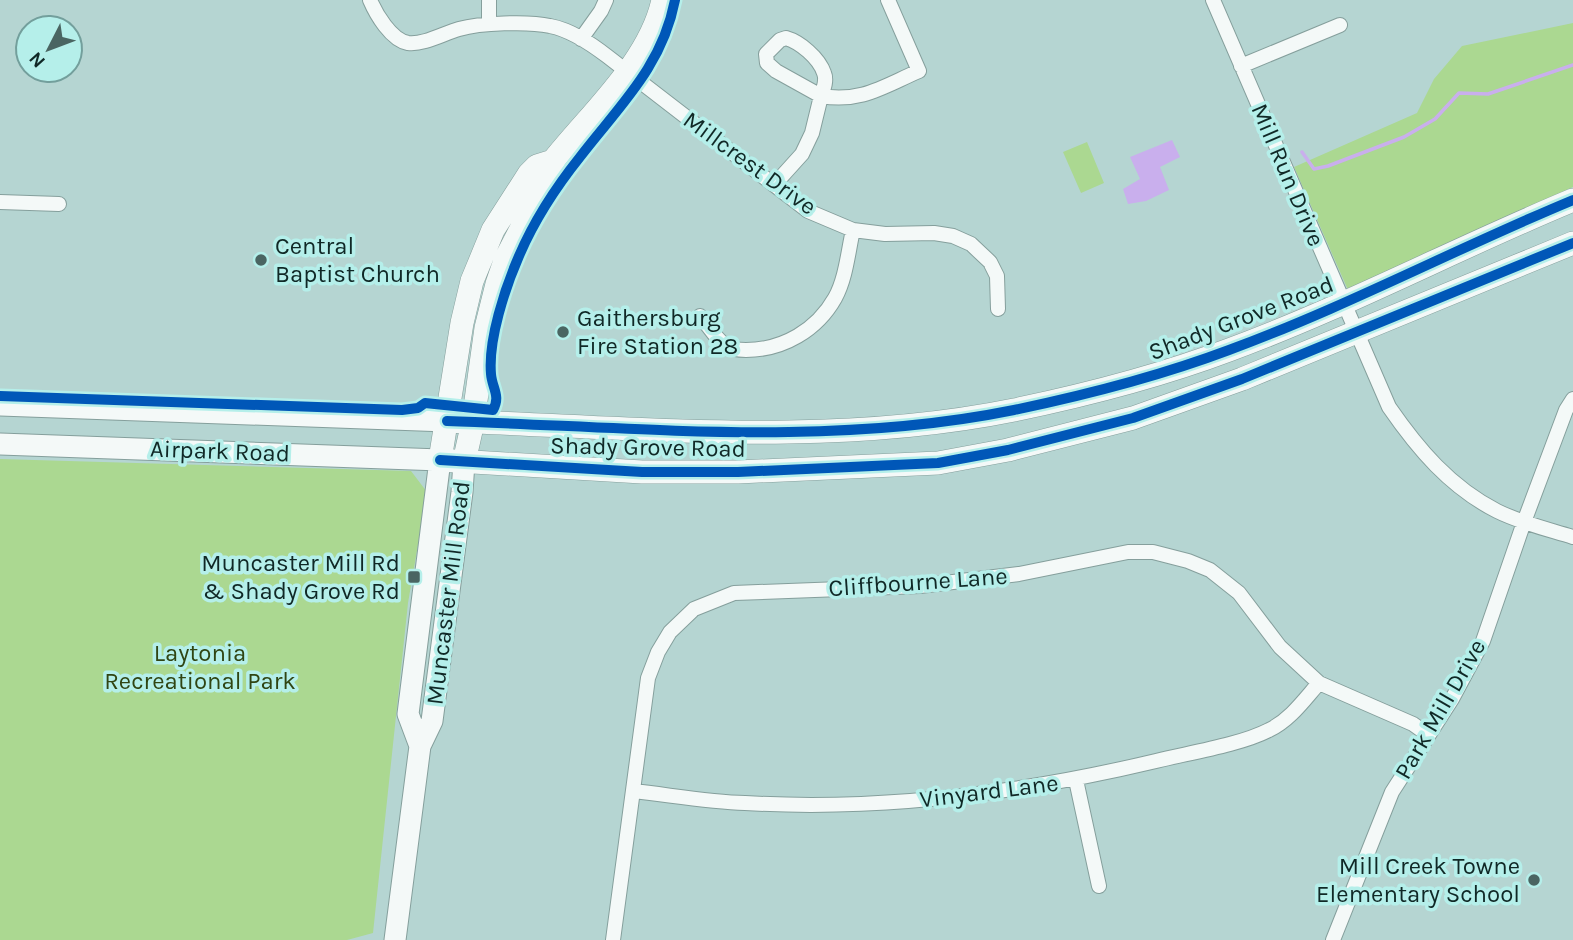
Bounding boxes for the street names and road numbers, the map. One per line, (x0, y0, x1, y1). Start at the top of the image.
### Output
street label: Mill Run Drive (1245, 100, 1331, 250)
street label: Millcrest Drive (678, 105, 822, 221)
street label: Shady Grove Road (1145, 270, 1337, 366)
street label: Shady Grove Road (550, 431, 746, 463)
street label: Airpark Road (150, 435, 290, 467)
street label: Muncaster Mill Road (420, 480, 476, 706)
street label: Cliffbourne Lane (828, 562, 1008, 602)
street label: Park Mill Drive (1389, 634, 1491, 784)
street label: Vinyard Lane (918, 769, 1060, 813)

